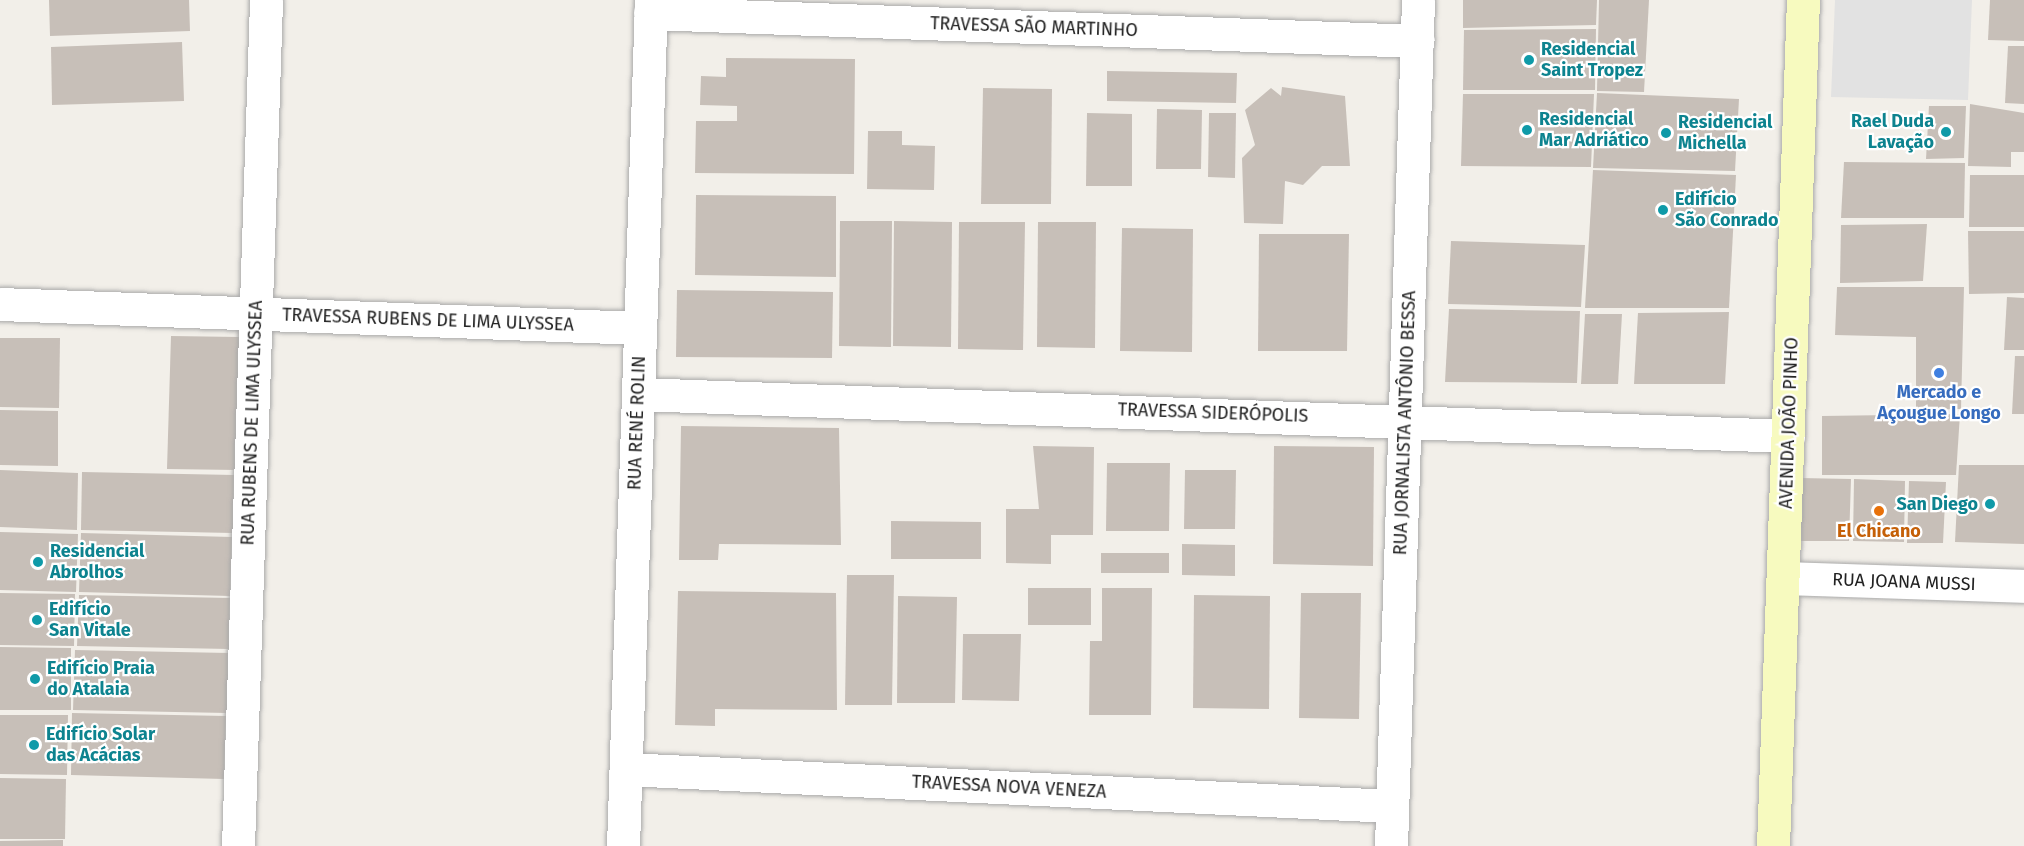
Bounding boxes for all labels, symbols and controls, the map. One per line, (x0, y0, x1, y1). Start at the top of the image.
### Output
street label: TRAVESSA SÃO MARTINHO (930, 13, 1138, 41)
place label: Residencial Saint Tropez (1541, 39, 1643, 82)
marker: Residencial Saint Tropez (1522, 53, 1536, 67)
place label: Residencial Mar Adriático (1539, 109, 1649, 152)
place label: Rael Duda Lavação (1851, 111, 1934, 154)
place label: Residencial Michella (1678, 112, 1772, 154)
marker: Residencial Mar Adriático (1520, 123, 1534, 137)
marker: Rael Duda Lavação (1939, 125, 1953, 139)
marker: Residencial Michella (1659, 126, 1673, 140)
place label: Edifício São Conrado (1675, 189, 1779, 232)
marker: Edifício São Conrado (1656, 203, 1670, 217)
street label: RUA JORNALISTA ANTÔNIO BESSA (1390, 290, 1420, 556)
street label: RUA RUBENS DE LIMA ULYSSEA (237, 300, 267, 546)
street label: TRAVESSA RUBENS DE LIMA ULYSSEA (282, 304, 574, 336)
street label: AVENIDA JOÃO PINHO (1775, 337, 1803, 509)
street label: RUA RENÉ ROLIN (624, 355, 650, 491)
marker: Mercado e Açougue Longo (1932, 366, 1946, 380)
place label: Mercado e Açougue Longo (1877, 382, 2001, 424)
street label: TRAVESSA SIDERÓPOLIS (1117, 399, 1309, 427)
place label: San Diego (1896, 493, 1978, 515)
marker: San Diego (1983, 497, 1997, 511)
marker: El Chicano (1872, 504, 1886, 518)
place label: El Chicano (1837, 520, 1921, 542)
place label: Residencial Abrolhos (50, 541, 144, 584)
marker: Residencial Abrolhos (31, 555, 45, 569)
street label: RUA JOANA MUSSI (1832, 569, 1976, 595)
place label: Edifício San Vitale (49, 599, 131, 642)
marker: Edifício San Vitale (30, 613, 44, 627)
place label: Edifício Praia do Atalaia (47, 658, 155, 700)
marker: Edifício Praia do Atalaia (28, 672, 42, 686)
place label: Edifício Solar das Acácias (46, 724, 155, 766)
marker: Edifício Solar das Acácias (27, 738, 41, 752)
street label: TRAVESSA NOVA VENEZA (911, 771, 1107, 803)

